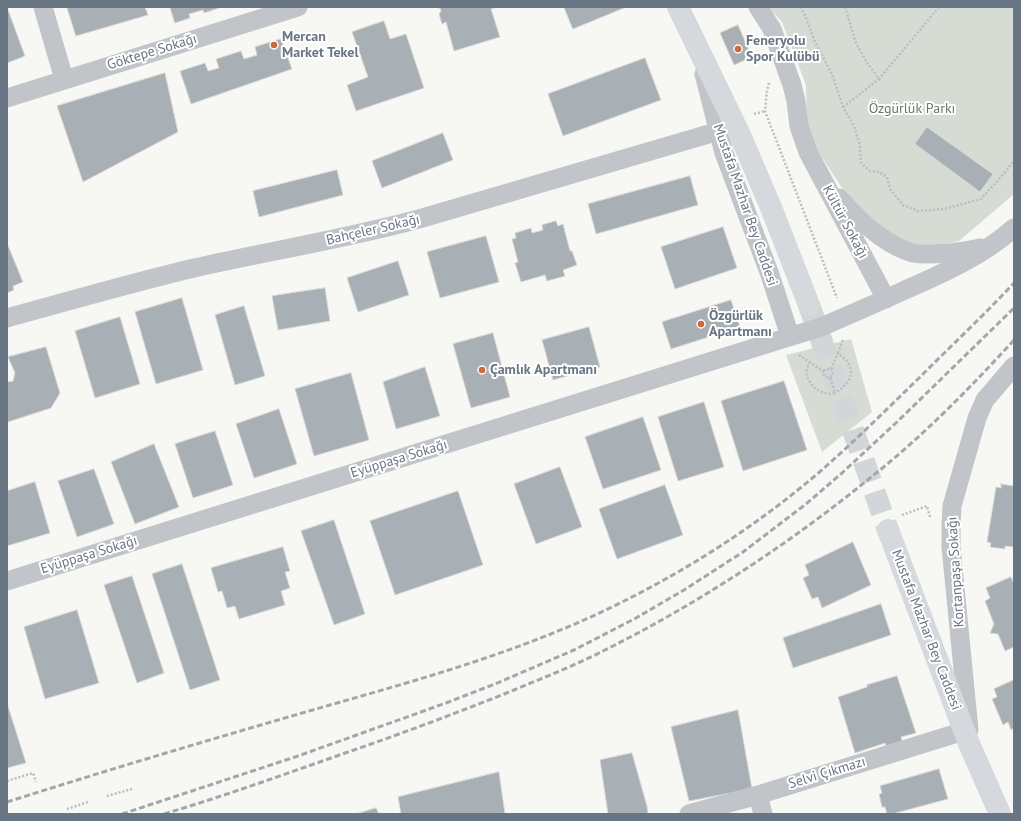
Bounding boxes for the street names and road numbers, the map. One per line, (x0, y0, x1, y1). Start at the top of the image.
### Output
street label: Göktepe Sokağı (105, 30, 199, 74)
street label: Mustafa Mazhar Bey Caddesi (709, 122, 781, 288)
street label: Kültür Sokağı (819, 182, 871, 262)
street label: Bahçeler Sokağı (325, 211, 421, 249)
street label: Eyüppaşa Sokağı (349, 436, 449, 482)
street label: Kortanpaşa Sokağı (944, 516, 968, 628)
street label: Eyüppaşa Sokağı (39, 532, 139, 578)
street label: Mustafa Mazhar Bey Caddesi (888, 547, 964, 713)
street label: Selvi Çıkmazı (786, 753, 868, 793)

